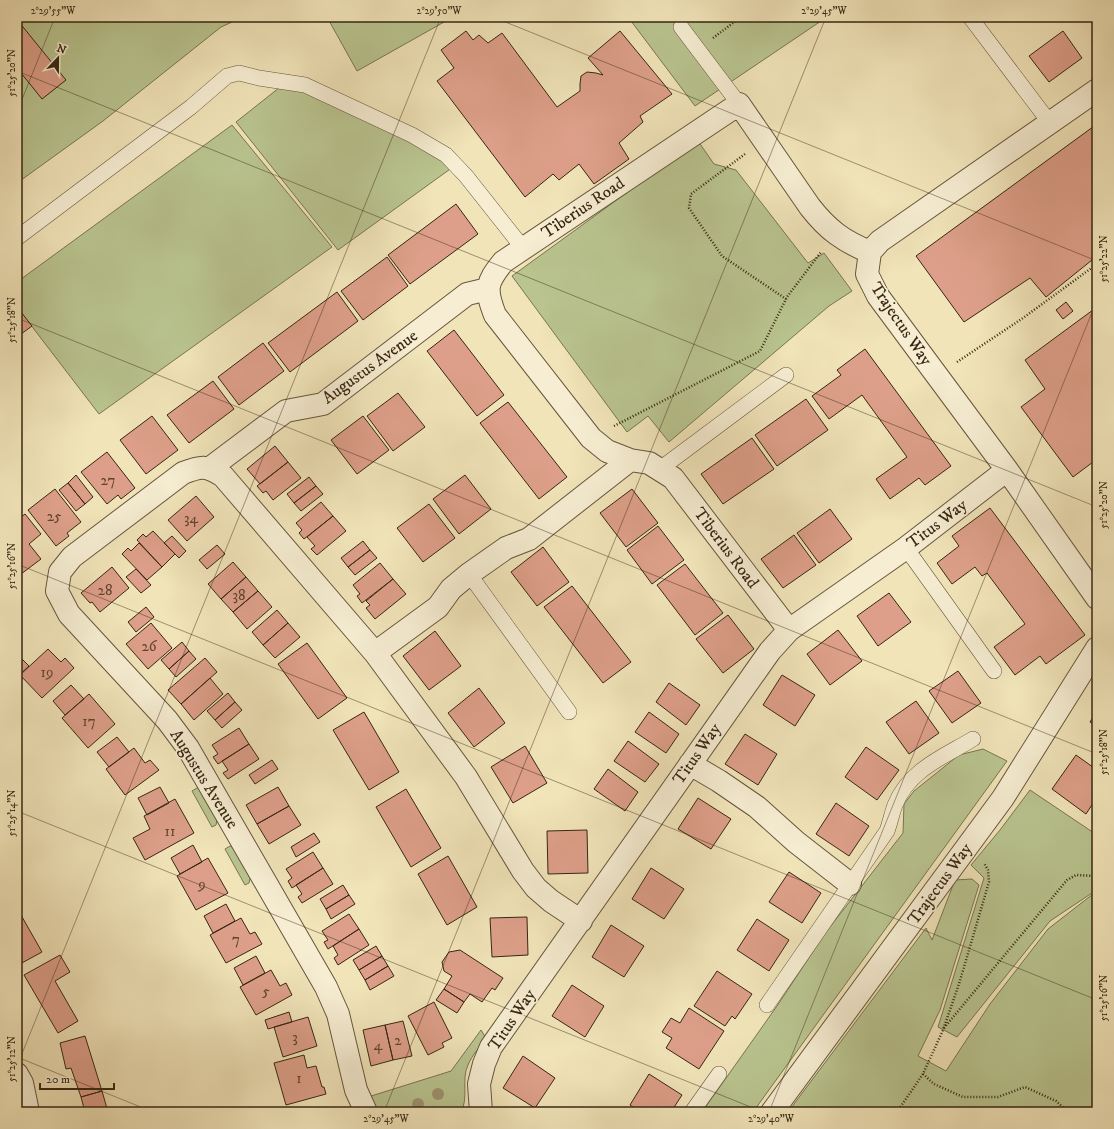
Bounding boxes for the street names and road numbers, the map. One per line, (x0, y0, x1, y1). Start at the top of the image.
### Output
street label: Tiberius Road (537, 172, 629, 244)
street label: Trajectus Way (865, 278, 937, 371)
street label: Augustus Avenue (318, 325, 422, 409)
street label: Titus Way (902, 494, 972, 554)
street label: Tiberius Road (688, 503, 764, 593)
street label: Titus Way (668, 718, 727, 789)
street label: Augustus Avenue (165, 725, 243, 833)
street label: Trajectus Way (903, 838, 978, 929)
street label: Titus Way (483, 984, 541, 1055)

